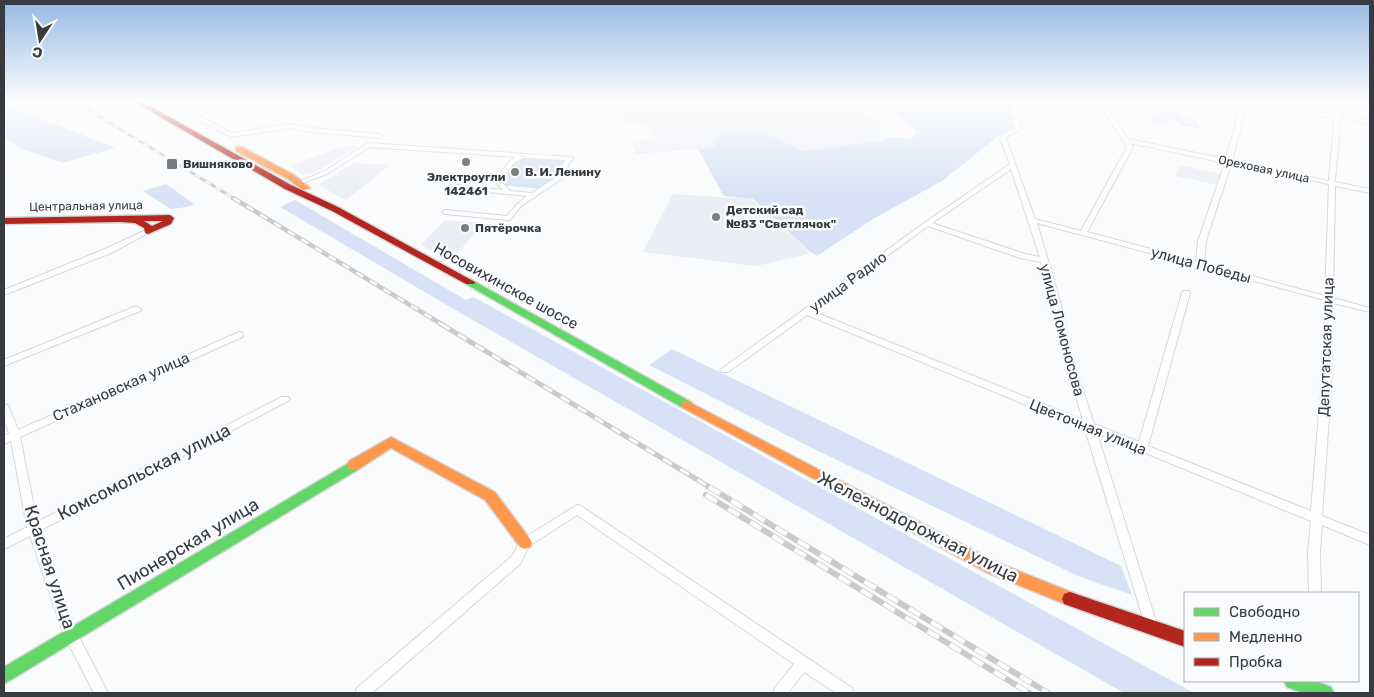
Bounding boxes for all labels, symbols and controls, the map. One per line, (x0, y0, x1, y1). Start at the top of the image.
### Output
north arrow (15, 15, 65, 65)
text: С (31, 43, 44, 62)
street label: Ореховая улица (1217, 153, 1311, 185)
marker: Электроугли 142461 (460, 156, 472, 168)
marker: Вишняково (165, 157, 179, 171)
place label: Вишняково (183, 157, 253, 171)
place label: В. И. Ленину (525, 165, 601, 179)
marker: В. И. Ленину (509, 166, 521, 178)
place label: Электроугли 142461 (427, 170, 506, 198)
street label: Центральная улица (29, 198, 143, 214)
place label: Детский сад №83 "Светлячок" (726, 203, 836, 231)
marker: Детский сад №83 "Светлячок" (710, 211, 722, 223)
place label: Пятёрочка (475, 221, 541, 235)
marker: Пятёрочка (459, 222, 471, 234)
street label: Носовихинское шоссе (431, 239, 581, 333)
street label: улица Победы (1149, 243, 1253, 287)
street label: улица Радио (806, 248, 890, 316)
street label: улица Ломоносова (1036, 262, 1088, 398)
street label: Депутатская улица (1315, 277, 1337, 417)
street label: Стахановская улица (50, 349, 192, 425)
street label: Цветочная улица (1027, 395, 1149, 459)
street label: Комсомольская улица (54, 419, 234, 525)
street label: Железнодорожная улица (814, 467, 1022, 587)
street label: Пионерская улица (113, 493, 263, 595)
street label: Красная улица (20, 502, 80, 632)
legend (1184, 592, 1359, 682)
text: Свободно (1229, 603, 1300, 621)
text: Медленно (1229, 628, 1302, 646)
text: Пробка (1229, 653, 1282, 671)

